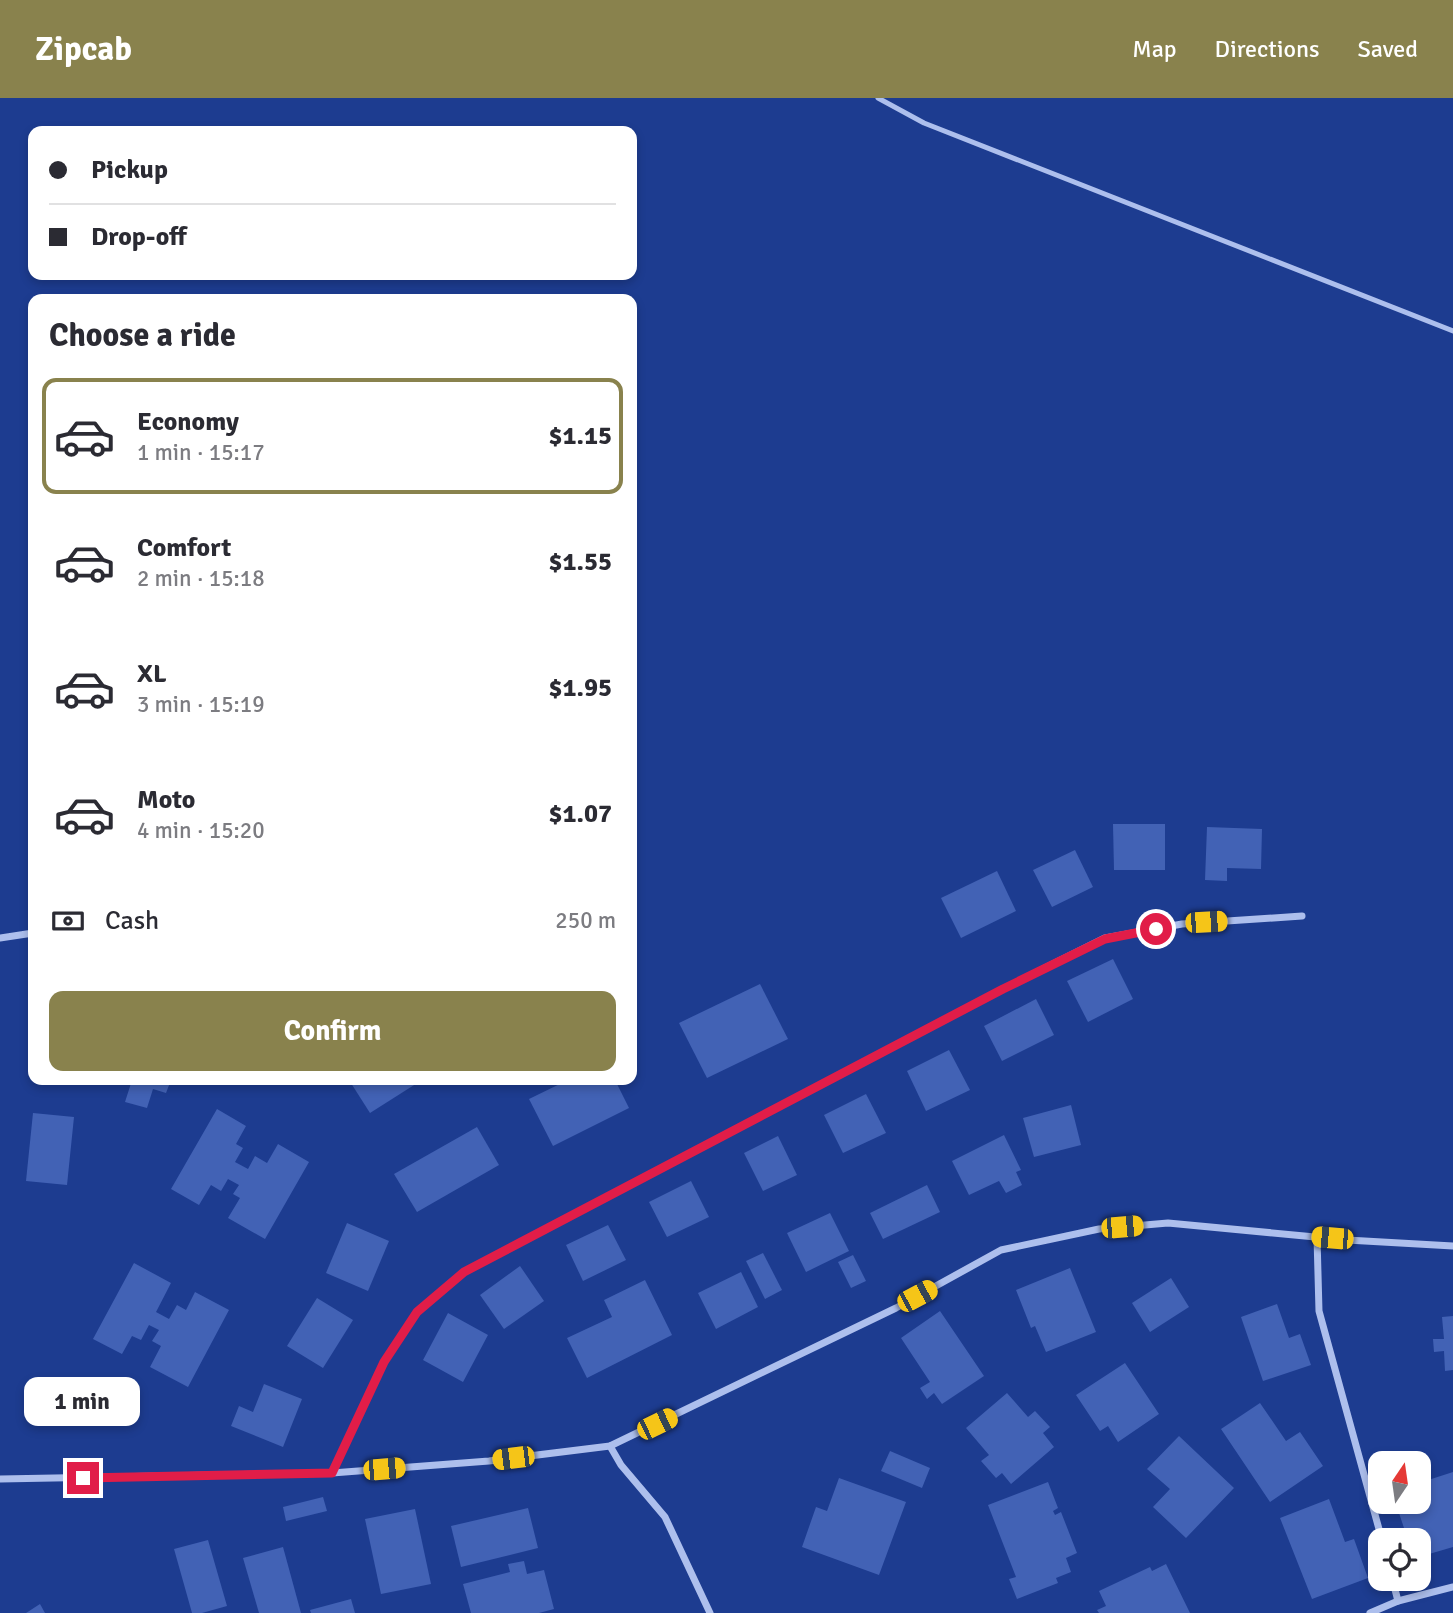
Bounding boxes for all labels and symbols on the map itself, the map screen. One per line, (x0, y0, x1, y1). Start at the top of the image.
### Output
car (1185, 910, 1228, 934)
route start (1140, 913, 1172, 945)
car (1101, 1215, 1144, 1239)
car (1311, 1226, 1354, 1250)
car (894, 1277, 941, 1315)
callout: 1 min (25, 1376, 141, 1426)
car (634, 1405, 681, 1443)
car (491, 1445, 536, 1471)
north arrow (1368, 1451, 1432, 1514)
car (363, 1457, 406, 1481)
route end (67, 1462, 99, 1494)

